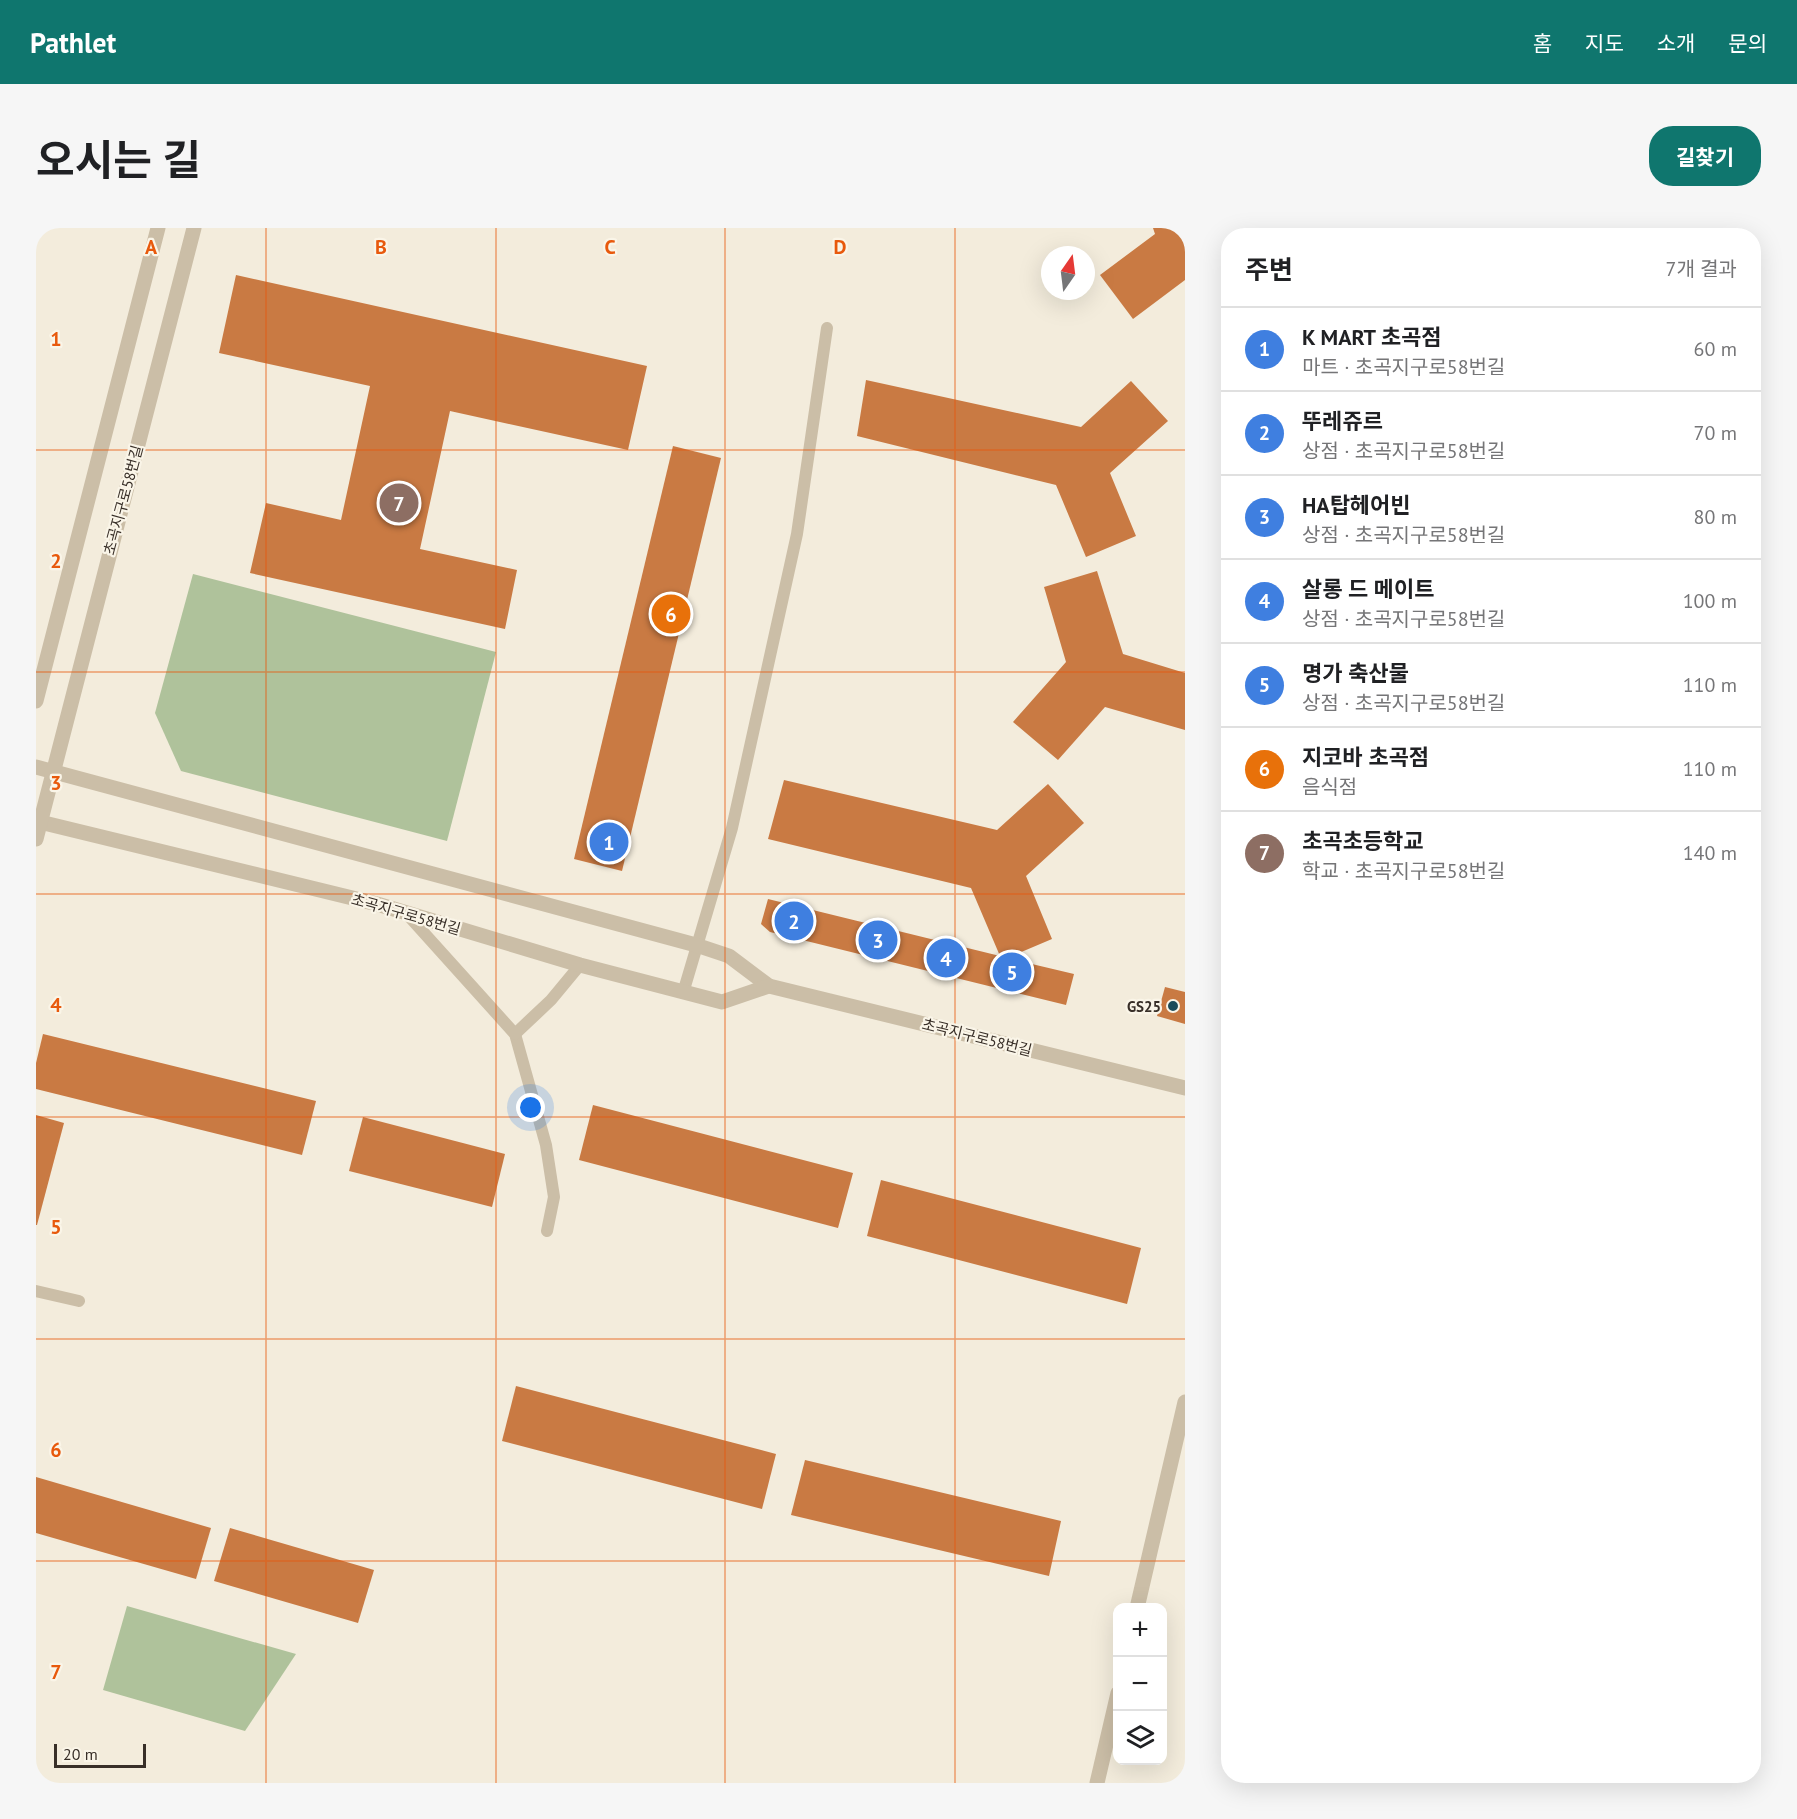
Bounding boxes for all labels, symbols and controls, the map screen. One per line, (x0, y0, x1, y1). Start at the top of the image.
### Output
text: Pathlet (30, 24, 116, 61)
text: 홈 (1533, 30, 1552, 57)
text: 지도 (1585, 30, 1624, 57)
text: 소개 (1657, 30, 1695, 57)
text: 문의 (1728, 30, 1767, 57)
button: 길찾기 (1649, 126, 1761, 186)
text: 오시는 길 (36, 132, 201, 187)
text: A (145, 234, 158, 260)
text: B (375, 234, 387, 260)
text: C (604, 234, 616, 260)
text: D (834, 234, 847, 260)
north arrow (1041, 246, 1095, 300)
text: 주변 (1245, 253, 1293, 286)
text: 7개 결과 (1666, 256, 1737, 282)
text: K MART 초곡점 (1302, 323, 1442, 351)
text: 1 (50, 326, 62, 352)
text: 1 (1259, 336, 1270, 362)
text: 60 m (1694, 336, 1737, 362)
text: 마트 · 초곡지구로58번길 (1302, 354, 1505, 380)
text: 뚜레쥬르 (1302, 407, 1383, 435)
text: 2 (1259, 420, 1270, 446)
text: 70 m (1694, 420, 1737, 446)
text: 상점 · 초곡지구로58번길 (1302, 438, 1505, 464)
street label: 초곡지구로58번길 (99, 443, 147, 557)
pin: 7 (380, 480, 418, 526)
text: HA탑헤어빈 (1302, 491, 1411, 519)
text: 3 (1259, 504, 1270, 530)
text: 80 m (1694, 504, 1737, 530)
text: 상점 · 초곡지구로58번길 (1302, 522, 1505, 548)
text: 2 (50, 548, 62, 574)
text: 살롱 드 메이트 (1302, 575, 1435, 603)
text: 4 (1259, 588, 1270, 614)
text: 100 m (1683, 588, 1737, 614)
pin: 6 (652, 592, 690, 636)
text: 상점 · 초곡지구로58번길 (1302, 606, 1505, 632)
text: 명가 축산물 (1302, 659, 1409, 687)
text: 5 (1259, 672, 1270, 698)
text: 110 m (1683, 672, 1737, 698)
text: 상점 · 초곡지구로58번길 (1302, 690, 1505, 716)
text: 지코바 초곡점 (1302, 743, 1429, 771)
text: 6 (1259, 756, 1270, 782)
text: 110 m (1683, 756, 1737, 782)
text: 3 (50, 770, 62, 796)
text: 음식점 (1302, 774, 1357, 800)
pin: 1 (590, 820, 628, 864)
text: 초곡초등학교 (1302, 827, 1423, 855)
text: 7 (1259, 840, 1270, 866)
text: 140 m (1683, 840, 1737, 866)
text: 학교 · 초곡지구로58번길 (1302, 858, 1505, 884)
street label: 초곡지구로58번길 (349, 889, 463, 939)
pin: 2 (774, 898, 813, 944)
pin: 3 (858, 918, 898, 962)
pin: 4 (926, 936, 966, 980)
pin: 5 (992, 950, 1032, 994)
text: 4 (50, 992, 62, 1018)
place label: GS25 (1127, 997, 1161, 1016)
marker: GS25 (1166, 999, 1180, 1013)
street label: 초곡지구로58번길 (920, 1014, 1034, 1060)
your location (516, 1093, 545, 1122)
text: 5 (50, 1214, 62, 1240)
text: 6 (50, 1437, 62, 1463)
map controls (1113, 1603, 1167, 1765)
button: + (1113, 1603, 1167, 1657)
button: − (1113, 1657, 1167, 1711)
text: 7 (50, 1659, 62, 1685)
button: layers (1113, 1711, 1167, 1765)
scale bar (54, 1741, 146, 1768)
text: 20 m (63, 1744, 98, 1764)

